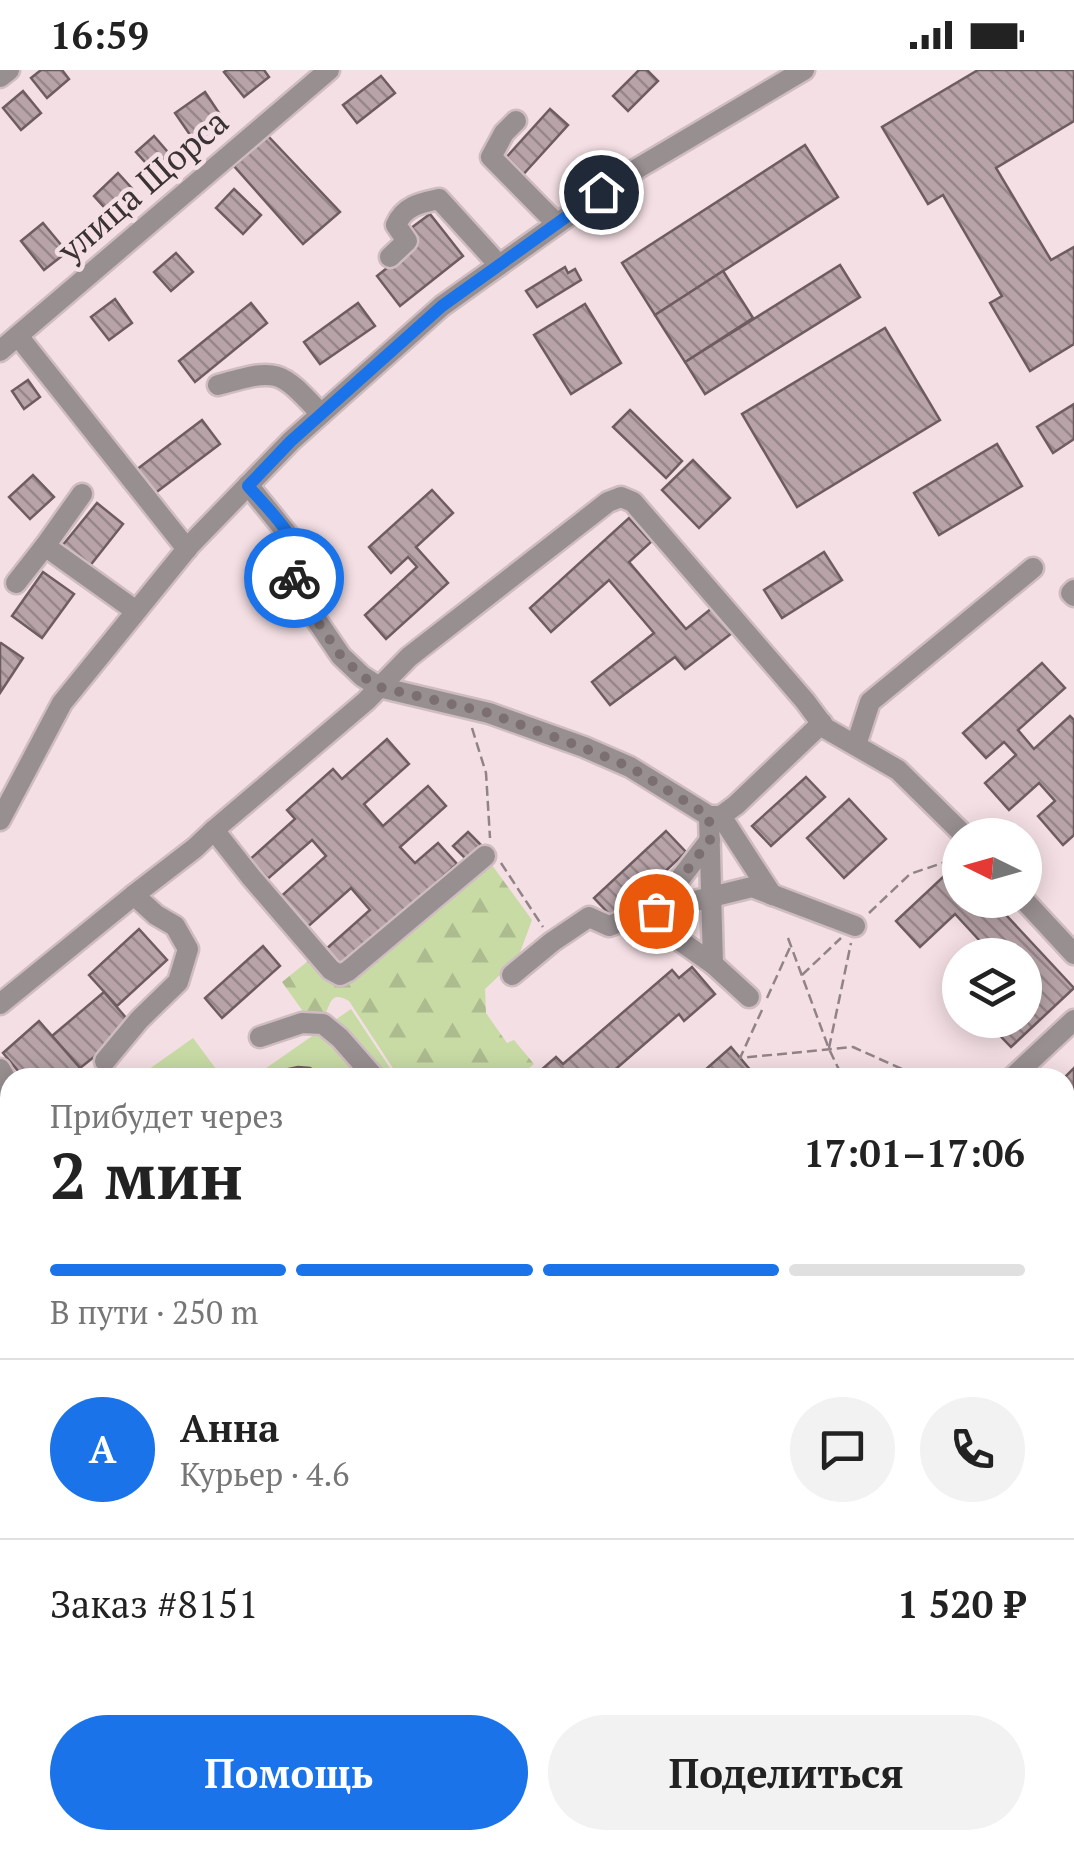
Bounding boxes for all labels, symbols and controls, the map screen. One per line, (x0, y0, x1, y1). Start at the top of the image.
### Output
text: 16:59 (50, 10, 149, 60)
street label: улица Щорса (47, 98, 237, 273)
pin (559, 150, 644, 235)
icon: home (574, 165, 629, 220)
courier (244, 528, 344, 628)
icon: bike (267, 551, 322, 606)
north arrow (942, 818, 1042, 918)
map controls (942, 818, 1042, 1038)
pin (614, 869, 699, 954)
icon: bag (629, 884, 684, 939)
button: layers (942, 938, 1042, 1038)
text: Прибудет через (50, 1095, 284, 1137)
text: 17:01–17:06 (803, 1128, 1025, 1178)
text: 2 мин (50, 1131, 243, 1218)
text: В пути · 250 m (50, 1291, 258, 1333)
button: chat (790, 1397, 895, 1502)
button: phone (920, 1397, 1025, 1502)
text: Анна (180, 1403, 279, 1453)
text: А (89, 1424, 116, 1474)
text: Курьер · 4.6 (180, 1453, 349, 1495)
text: Заказ #8151 (50, 1579, 259, 1629)
text: 1 520 ₽ (897, 1579, 1025, 1629)
button: Помощь (50, 1715, 528, 1830)
button: Поделиться (548, 1715, 1025, 1830)

